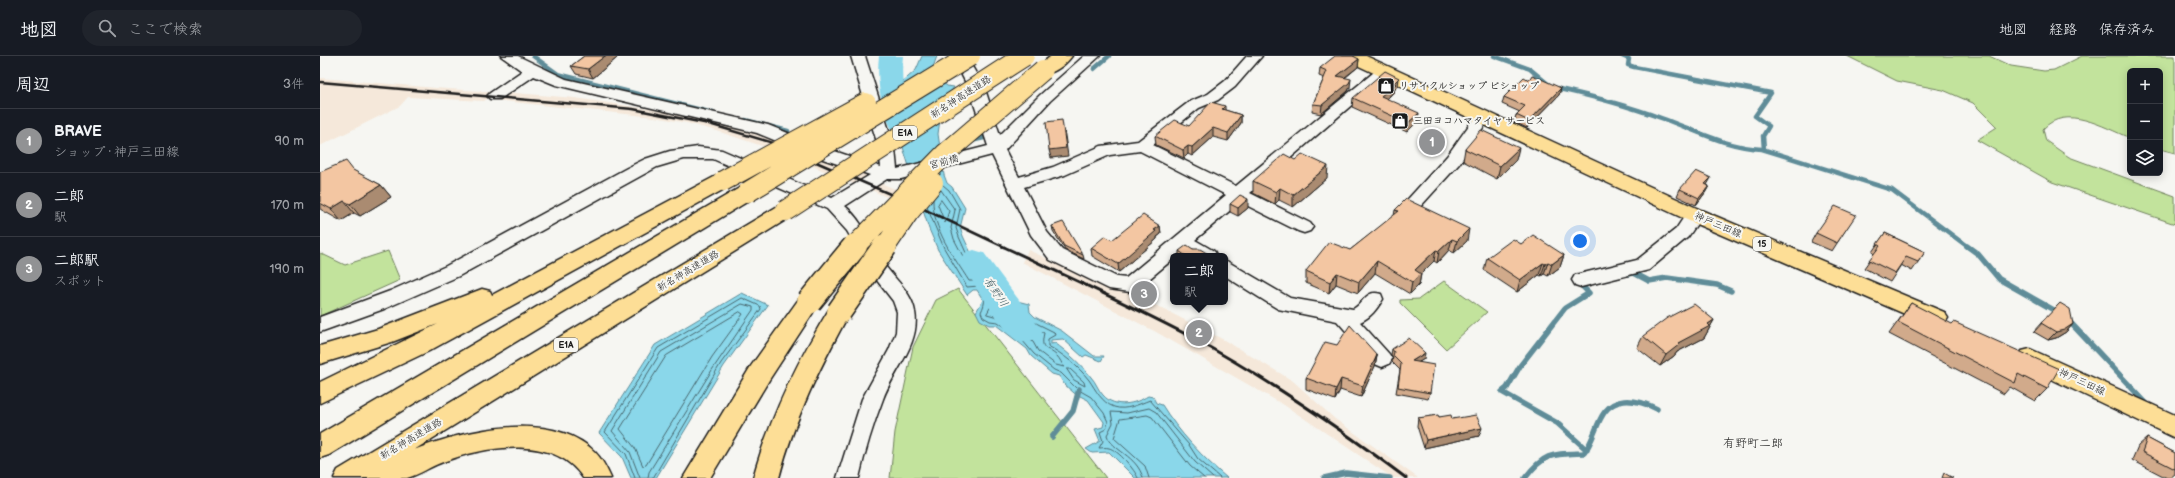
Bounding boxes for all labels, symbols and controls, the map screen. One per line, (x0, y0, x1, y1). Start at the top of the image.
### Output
search box (82, 10, 362, 46)
icon: search (96, 17, 118, 39)
text: 地図 (20, 19, 58, 42)
text: ここで検索 (128, 20, 203, 39)
text: 地図 (1999, 21, 2027, 38)
text: 経路 (2049, 21, 2077, 38)
text: 保存済み (2099, 21, 2155, 38)
map controls (2127, 68, 2163, 176)
button: + (2127, 68, 2163, 104)
street label: 新名神高速道路 (928, 73, 994, 121)
text: 周辺 (16, 75, 50, 95)
text: 3件 (283, 76, 304, 92)
shop icon: リサイクルショップ ビショップ (1376, 76, 1396, 96)
place label: リサイクルショップ ビショップ (1399, 80, 1539, 92)
button: − (2127, 104, 2163, 140)
shop icon: 三田ヨコハマタイヤ サービス (1390, 111, 1410, 131)
place label: 三田ヨコハマタイヤ サービス (1413, 115, 1545, 127)
text: BRAVE (54, 122, 102, 141)
road number: E1A (893, 126, 917, 140)
pin: 1 (1419, 127, 1445, 157)
text: 1 (26, 133, 32, 149)
text: 90 m (275, 133, 304, 149)
button: layers (2127, 140, 2163, 176)
text: ショップ · 神戸三田線 (54, 144, 179, 160)
street label: 宮前橋 (928, 152, 960, 172)
text: 二郎 (54, 187, 84, 206)
text: 2 (25, 197, 33, 213)
text: 170 m (271, 197, 304, 213)
text: 駅 (54, 209, 67, 225)
street label: 神戸三田線 (1693, 210, 1743, 240)
your location (1570, 231, 1590, 251)
road number: 15 (1753, 237, 1771, 251)
street label: 新名神高速道路 (655, 248, 721, 294)
text: 二郎駅 (54, 251, 99, 270)
popup (1170, 253, 1228, 305)
text: 3 (25, 261, 33, 277)
text: 190 m (270, 261, 304, 277)
text: 二郎 (1184, 262, 1214, 281)
text: スポット (54, 273, 106, 289)
water label: 有野川 (981, 275, 1011, 309)
pin: 3 (1131, 279, 1157, 309)
text: 駅 (1184, 284, 1197, 300)
pin: 2 (1186, 318, 1212, 348)
road number: E1A (554, 338, 578, 352)
street label: 神戸三田線 (2057, 366, 2107, 398)
street label: 新名神高速道路 (378, 416, 444, 462)
district label: 有野町二郎 (1723, 436, 1783, 451)

